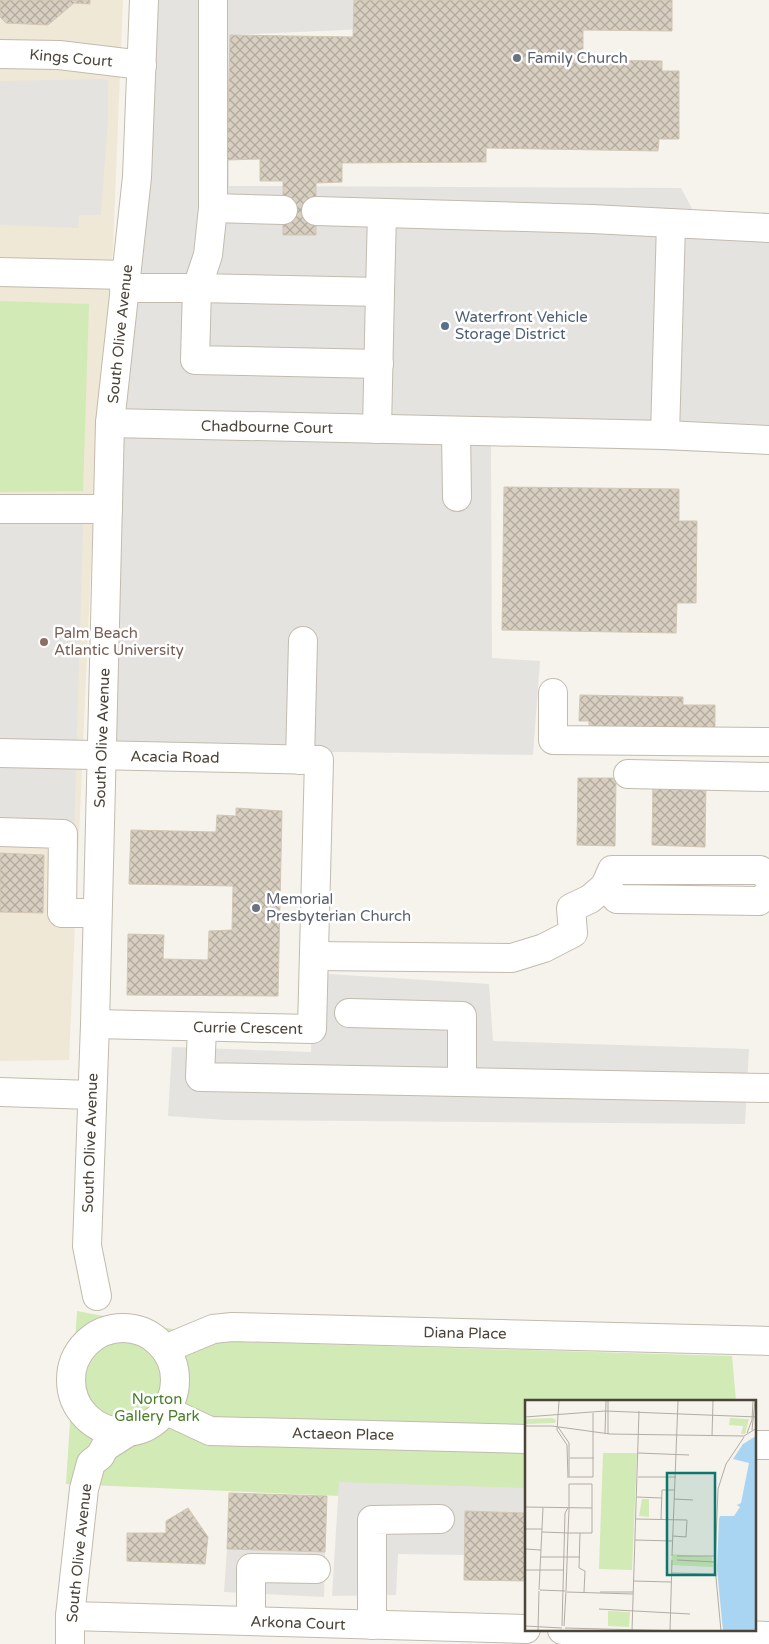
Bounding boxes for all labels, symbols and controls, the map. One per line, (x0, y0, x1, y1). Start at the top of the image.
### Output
street label: Kings Court (29, 45, 114, 71)
place label: Family Church (527, 49, 628, 67)
marker: Family Church (511, 52, 523, 64)
street label: South Olive Avenue (104, 264, 136, 404)
place label: Waterfront Vehicle Storage District (455, 308, 588, 343)
marker: Waterfront Vehicle Storage District (439, 320, 451, 332)
street label: Chadbourne Court (201, 417, 334, 437)
place label: Palm Beach Atlantic University (54, 624, 184, 659)
marker: Palm Beach Atlantic University (38, 636, 50, 648)
street label: South Olive Avenue (91, 668, 113, 808)
street label: Acacia Road (130, 747, 220, 767)
place label: Memorial Presbyterian Church (266, 890, 411, 925)
marker: Memorial Presbyterian Church (250, 902, 262, 914)
street label: Currie Crescent (193, 1018, 303, 1038)
street label: South Olive Avenue (79, 1073, 101, 1213)
street label: Diana Place (423, 1323, 507, 1343)
park label: Norton Gallery Park (114, 1390, 200, 1425)
inset map (525, 1400, 756, 1632)
street label: Actaeon Place (292, 1424, 394, 1444)
street label: South Olive Avenue (63, 1483, 95, 1623)
street label: Arkona Court (250, 1612, 346, 1634)

